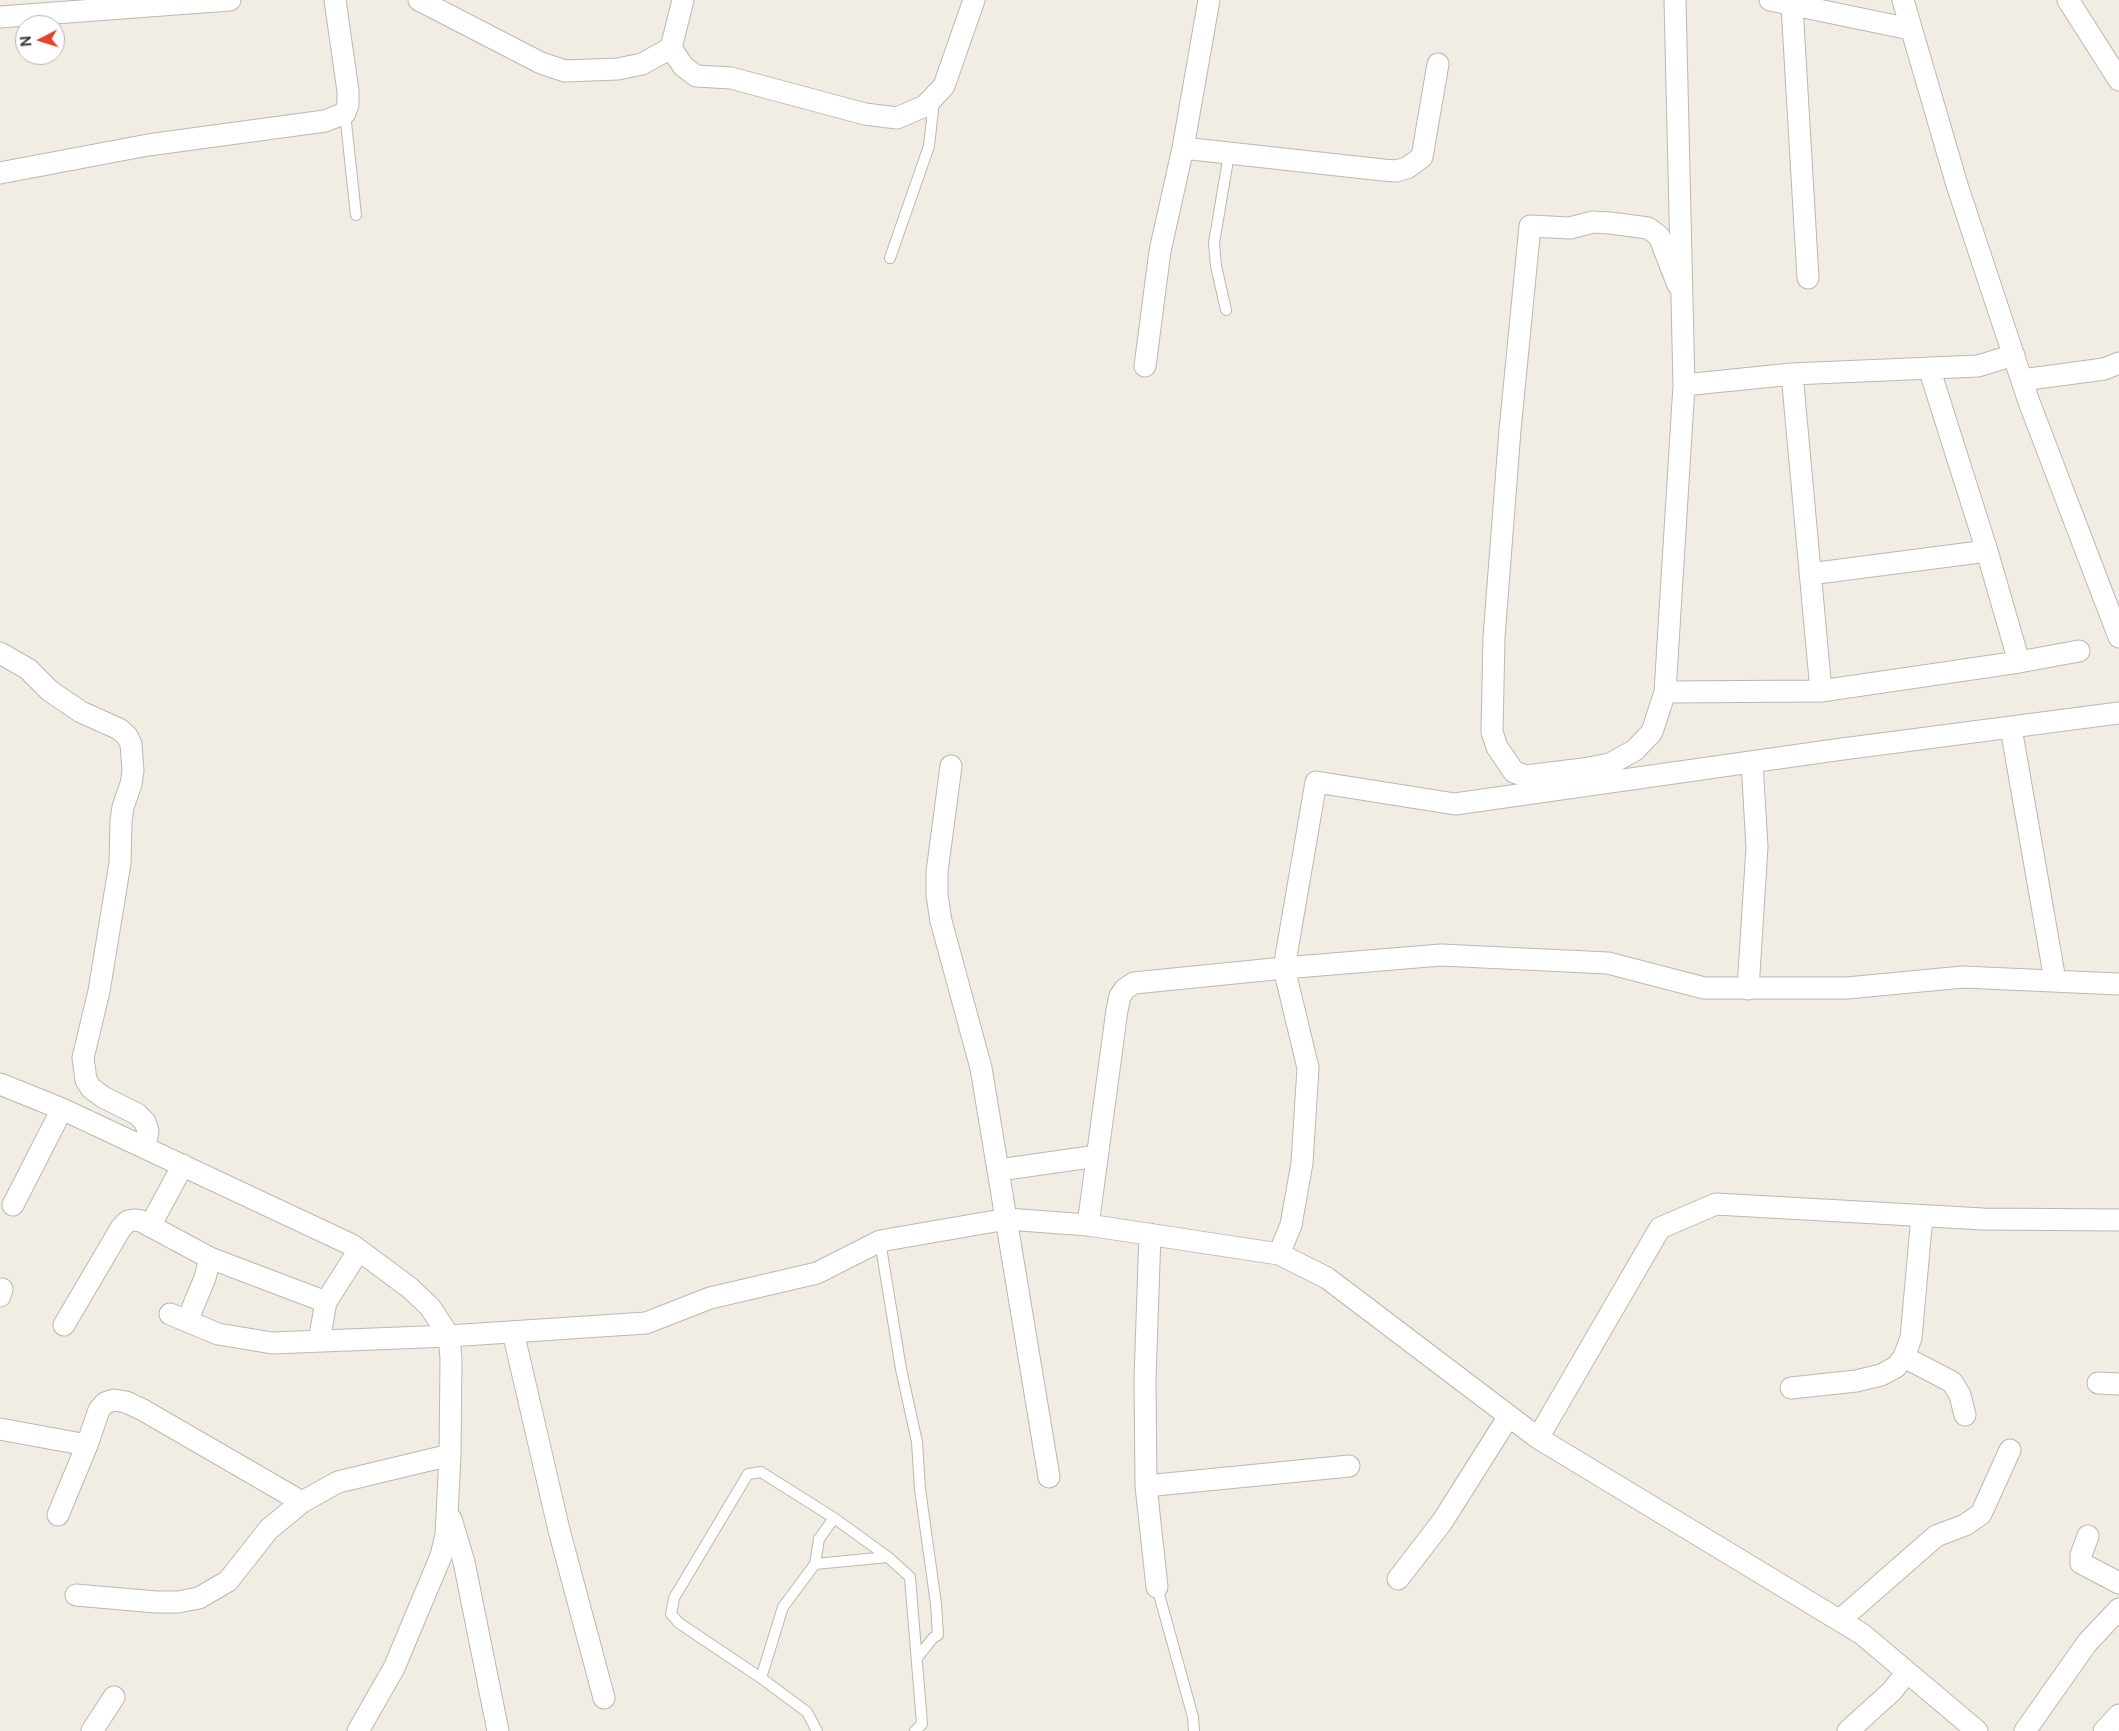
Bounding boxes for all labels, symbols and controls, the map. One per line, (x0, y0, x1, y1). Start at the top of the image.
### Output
north arrow (15, 15, 65, 65)
text: N (18, 35, 35, 47)

